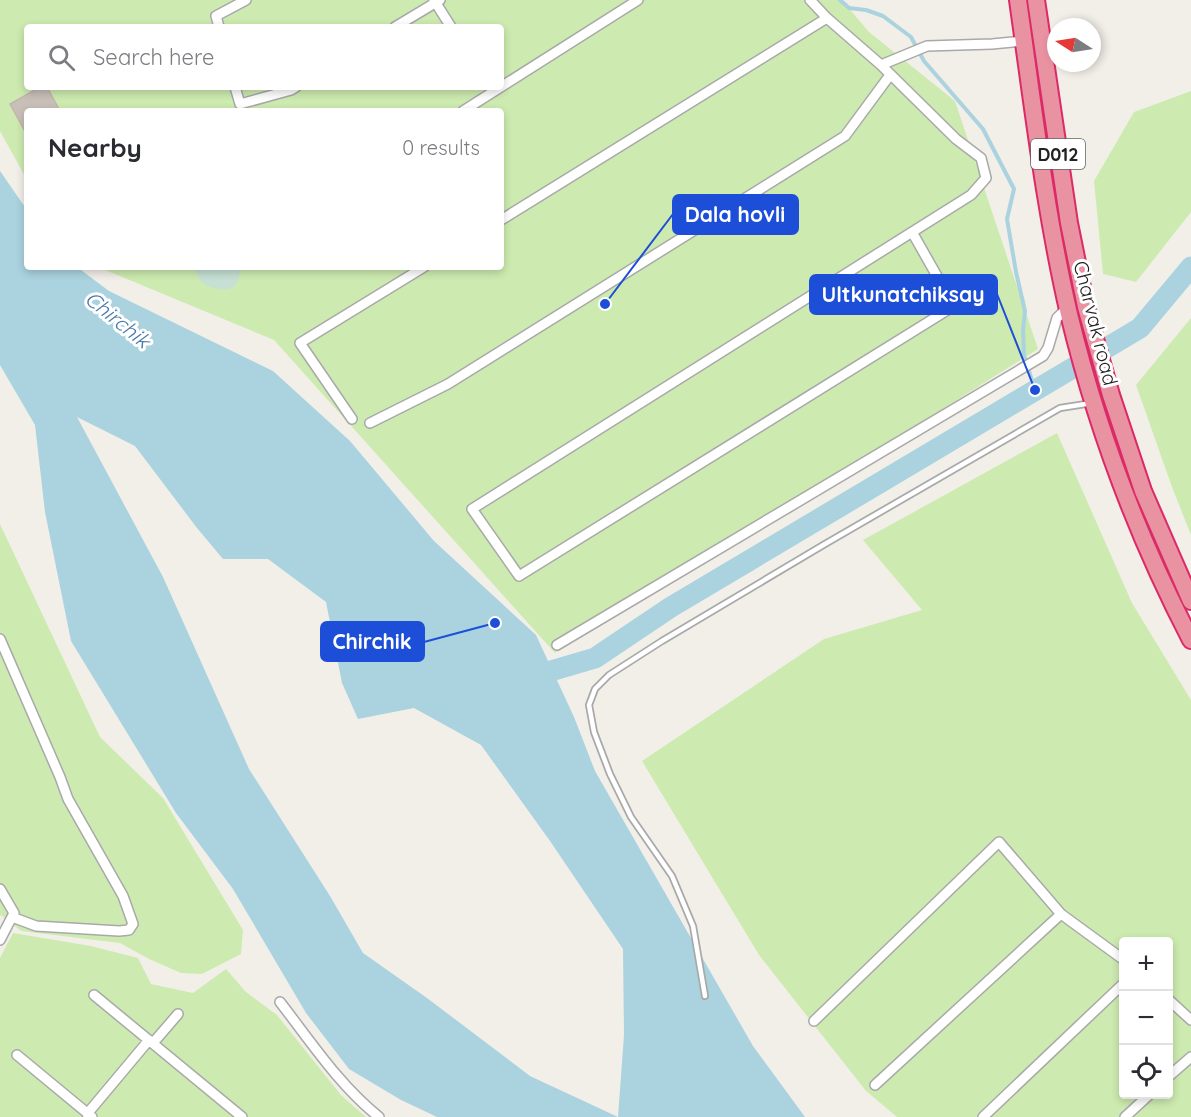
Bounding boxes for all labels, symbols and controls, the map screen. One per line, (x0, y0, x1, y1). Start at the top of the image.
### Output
north arrow (1047, 18, 1101, 72)
search box (24, 24, 504, 90)
icon: search (45, 41, 78, 74)
text: Search here (93, 43, 214, 71)
text: Nearby (48, 131, 142, 164)
text: 0 results (402, 135, 480, 160)
road number: D012 (1031, 139, 1085, 169)
callout: Dala hovli (673, 195, 798, 234)
text: Dala hovli (685, 201, 785, 227)
street label: Charvak road (1068, 258, 1124, 388)
callout: Ultkunatchiksay (810, 275, 997, 314)
text: Ultkunatchiksay (821, 281, 985, 307)
water label: Chirchik (80, 285, 157, 354)
callout: Chirchik (321, 622, 424, 661)
text: Chirchik (332, 628, 412, 654)
map controls (1119, 937, 1173, 1099)
button: + (1119, 937, 1173, 991)
button: − (1119, 991, 1173, 1045)
button: locate (1119, 1045, 1173, 1099)

